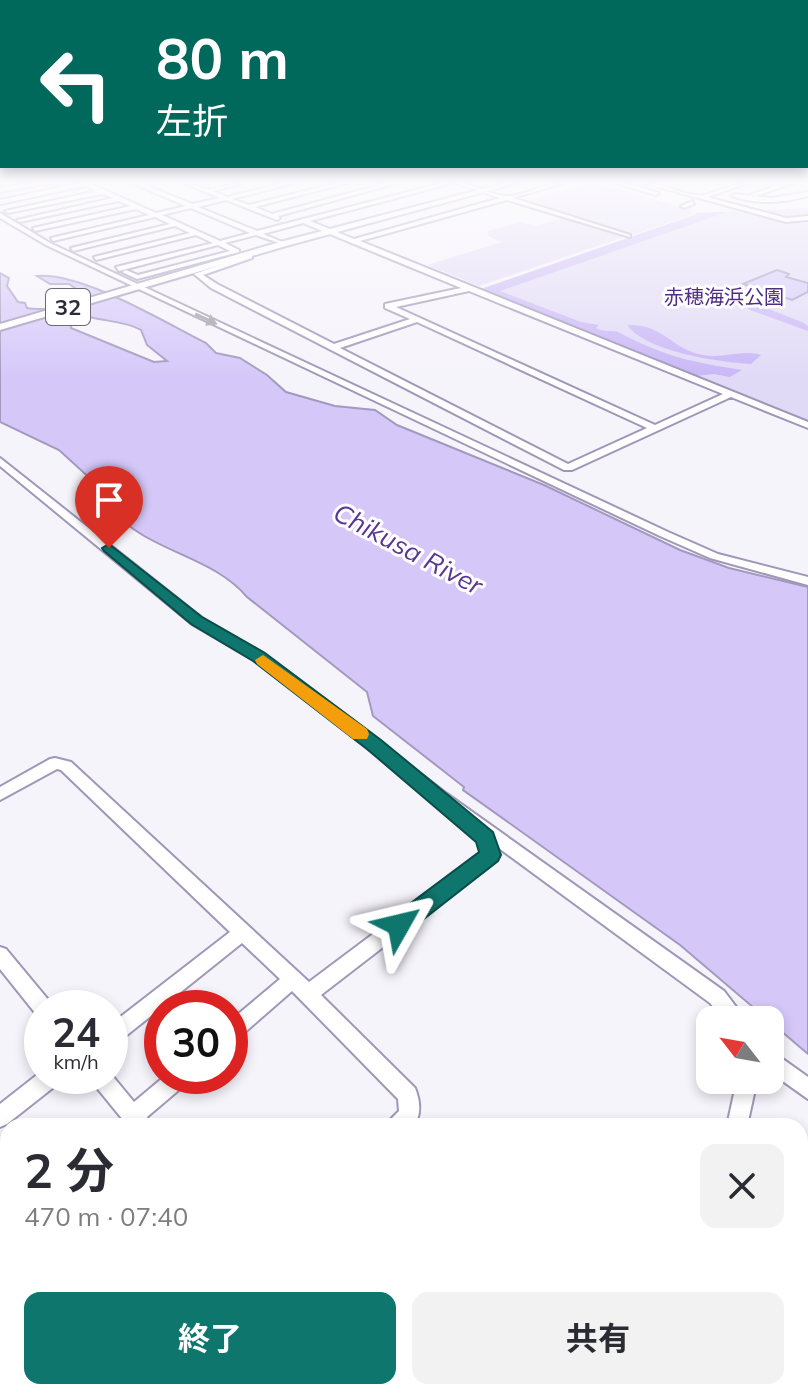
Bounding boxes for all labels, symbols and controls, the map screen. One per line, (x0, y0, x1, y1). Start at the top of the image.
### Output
text: 80 m (156, 23, 289, 93)
icon: left (24, 32, 128, 136)
text: 左折 (156, 98, 228, 143)
park label: 赤穂海浜公園 (664, 284, 784, 309)
road number: 32 (46, 289, 90, 325)
one-way arrow (195, 312, 218, 326)
pin (75, 466, 143, 548)
icon: arrive (87, 478, 131, 522)
water label: Chikusa River (328, 495, 490, 602)
position arrow (357, 883, 441, 967)
speed limit sign: 30 (144, 990, 248, 1094)
north arrow (696, 1006, 784, 1094)
map controls (696, 1006, 784, 1094)
text: 24 (52, 1007, 100, 1057)
text: km/h (53, 1049, 99, 1074)
text: 2 分 (24, 1140, 114, 1200)
button: close (700, 1144, 784, 1228)
text: 470 m · 07:40 (24, 1200, 188, 1233)
button: 終了 (24, 1292, 396, 1384)
button: 共有 (412, 1292, 784, 1384)

